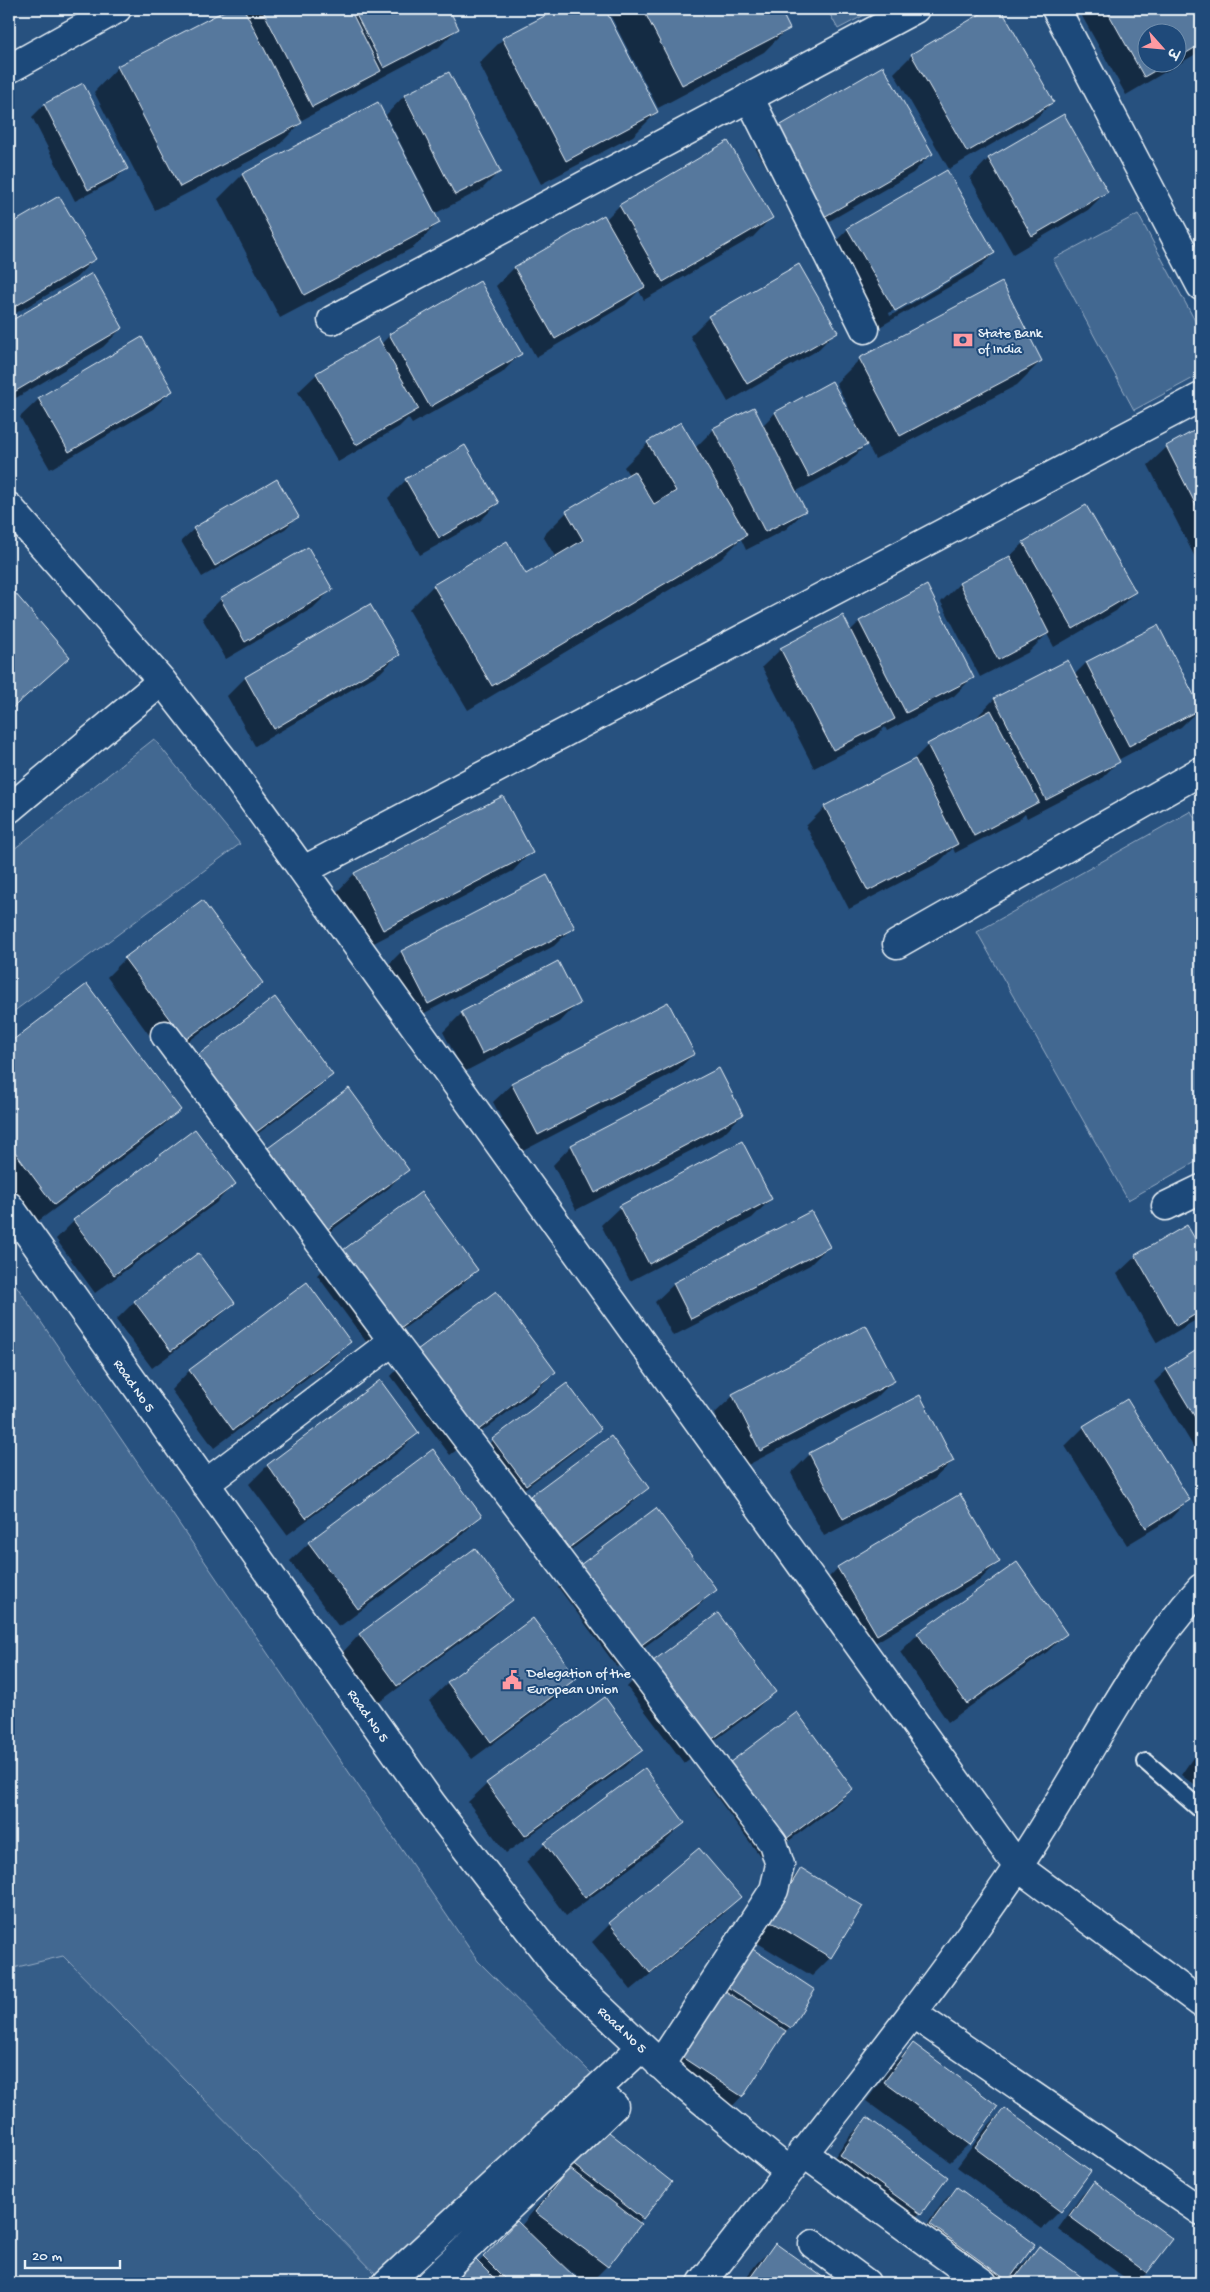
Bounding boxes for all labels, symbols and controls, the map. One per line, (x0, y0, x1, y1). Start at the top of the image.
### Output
north arrow (1138, 22, 1188, 72)
text: उ (1161, 43, 1182, 62)
place label: State Bank of India (978, 326, 1044, 359)
bank icon: State Bank of India (952, 329, 974, 351)
street label: Road No 5 (108, 1357, 157, 1416)
place label: Delegation of the European Union (526, 1666, 631, 1699)
public building icon: Delegation of the European Union (501, 1669, 523, 1691)
street label: Road No 5 (342, 1687, 391, 1746)
street label: Road No 5 (593, 2004, 649, 2058)
scale bar (25, 2237, 120, 2269)
text: 20 m (32, 2248, 62, 2266)

